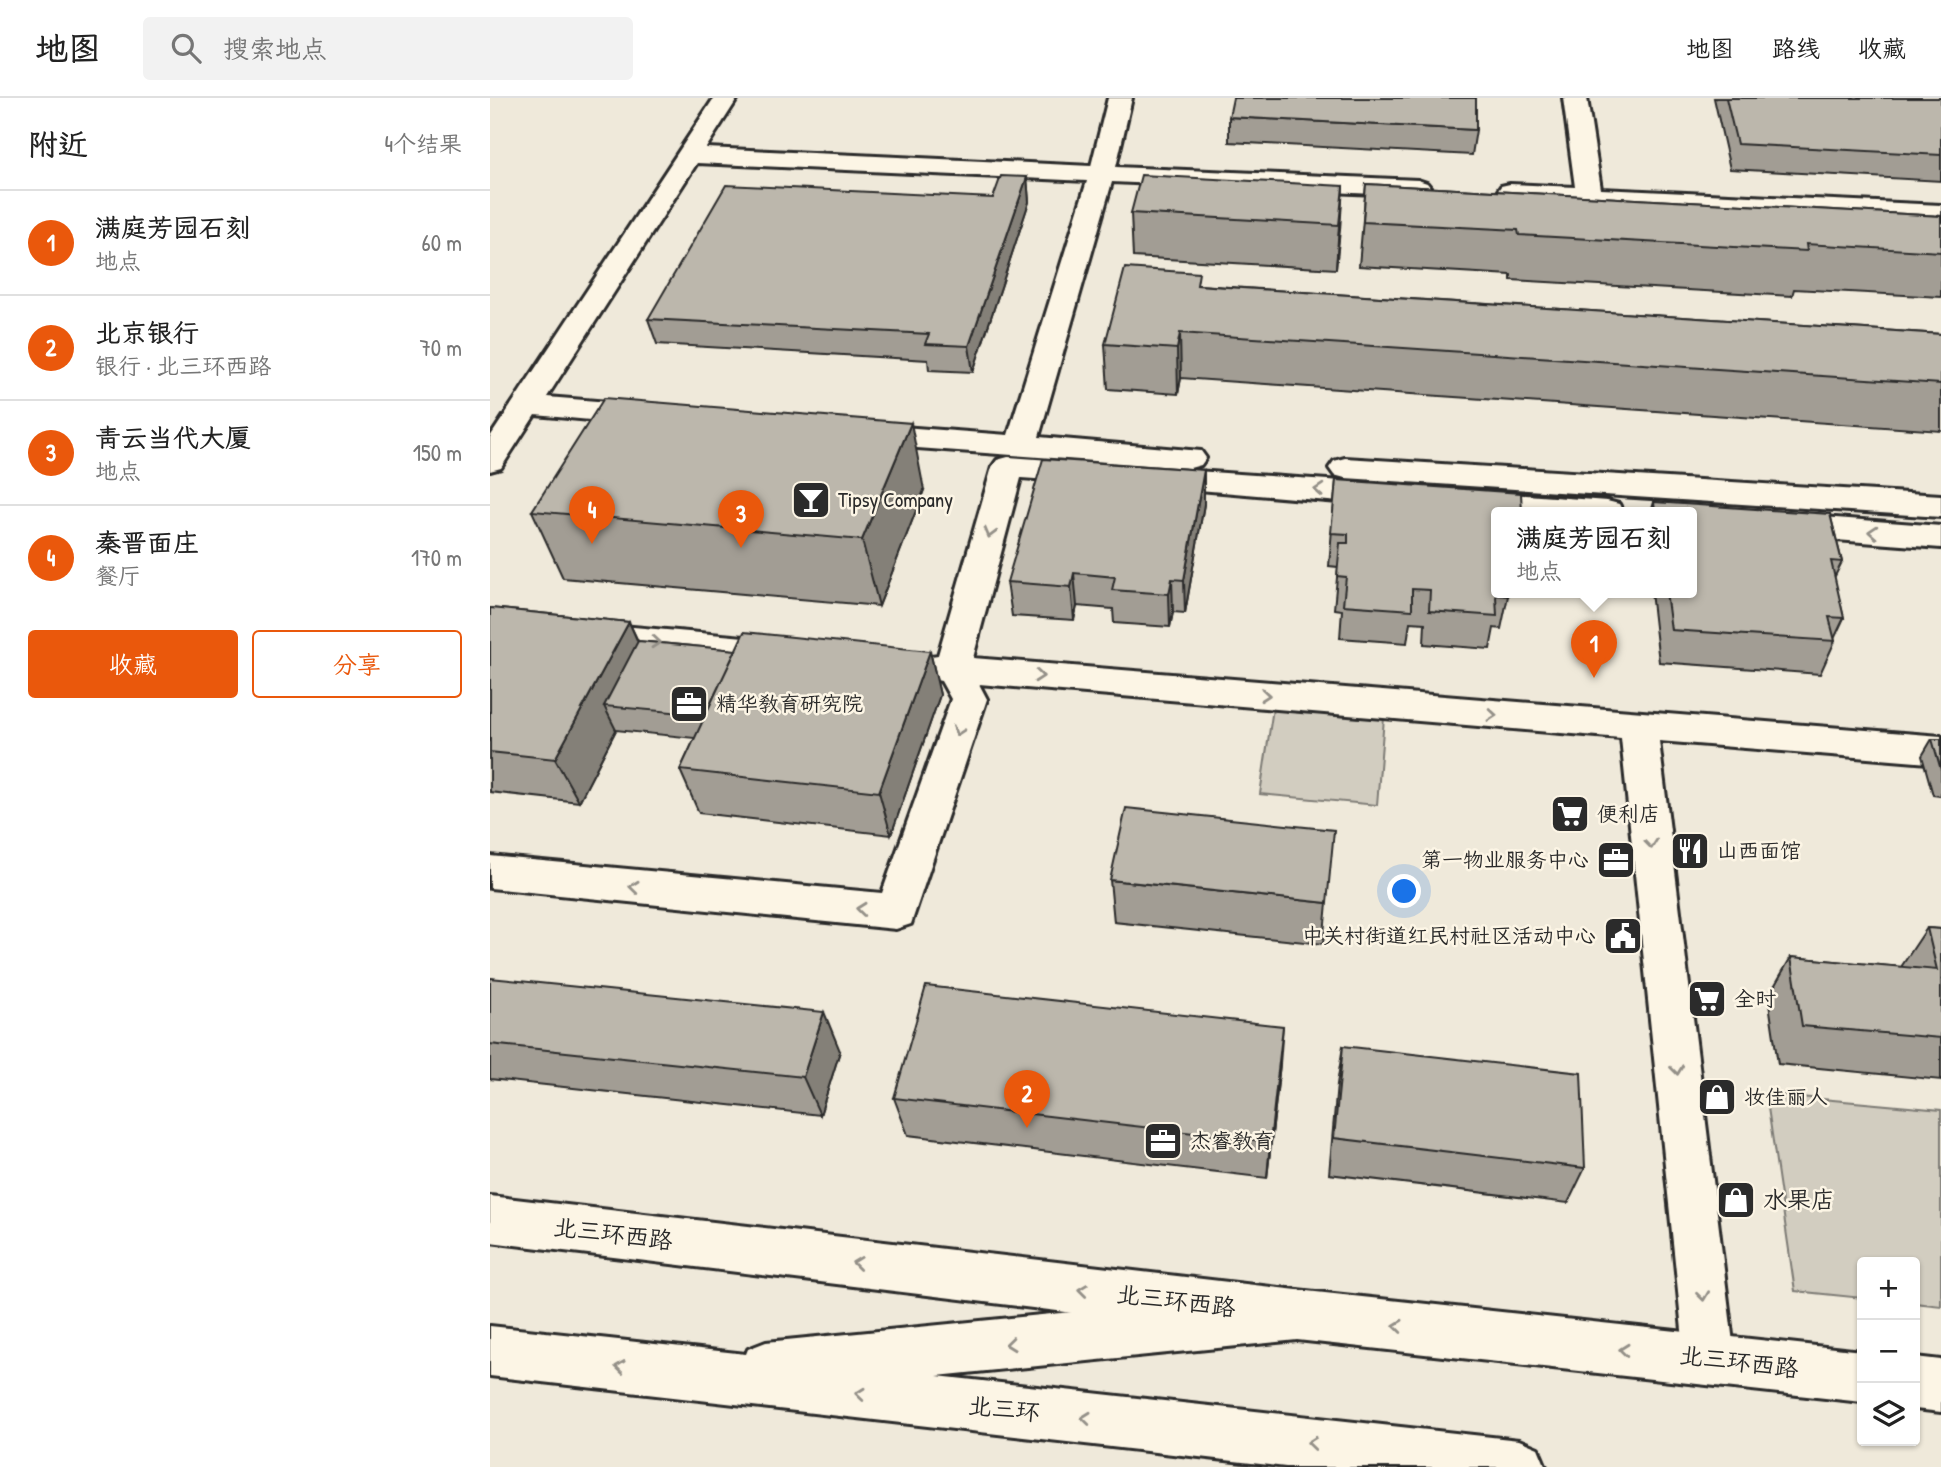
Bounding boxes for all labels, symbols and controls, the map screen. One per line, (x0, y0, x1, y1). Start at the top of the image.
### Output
search box (143, 17, 633, 80)
text: 地图 (35, 26, 101, 70)
icon: search (167, 29, 205, 67)
text: 搜索地点 (223, 31, 327, 66)
text: 地图 (1686, 32, 1734, 64)
text: 路线 (1772, 32, 1820, 64)
text: 收藏 (1858, 32, 1906, 64)
text: 附近 (28, 124, 88, 164)
text: 4个结果 (384, 128, 462, 159)
text: 满庭芳园石刻 (95, 210, 251, 245)
text: 1 (47, 227, 55, 258)
text: 60 m (422, 227, 462, 258)
text: 地点 (95, 245, 141, 276)
text: 北京银行 (95, 315, 199, 350)
text: 2 (46, 332, 56, 363)
text: 70 m (419, 332, 462, 363)
text: 银行 · 北三环西路 (95, 350, 271, 381)
text: 青云当代大厦 (95, 420, 251, 455)
text: 3 (46, 437, 56, 468)
text: 150 m (413, 437, 462, 468)
text: 地点 (95, 455, 141, 486)
bar icon: Tipsy Company (790, 479, 832, 521)
one-way arrow (1313, 483, 1324, 498)
place label: Tipsy Company (838, 485, 953, 514)
pin: 4 (569, 486, 615, 544)
pin: 3 (718, 490, 764, 548)
popup (1491, 507, 1697, 598)
text: 满庭芳园石刻 (1516, 520, 1672, 555)
one-way arrow (1867, 524, 1878, 539)
text: 秦晋面庄 (95, 525, 199, 560)
one-way arrow (984, 527, 998, 539)
text: 4 (47, 542, 55, 573)
text: 170 m (411, 542, 462, 573)
text: 地点 (1516, 555, 1562, 586)
text: 餐厅 (95, 560, 141, 591)
pin: 1 (1571, 620, 1617, 678)
button: 收藏 (28, 630, 238, 698)
button: 分享 (252, 630, 462, 698)
one-way arrow (650, 634, 661, 649)
one-way arrow (1033, 668, 1044, 683)
office icon: 精华教育研究院 (668, 683, 710, 725)
one-way arrow (1260, 687, 1271, 702)
place label: 精华教育研究院 (716, 689, 863, 718)
one-way arrow (1486, 707, 1498, 722)
one-way arrow (952, 724, 966, 737)
supermarket icon: 便利店 (1549, 793, 1591, 835)
place label: 便利店 (1597, 799, 1660, 828)
restaurant icon: 山西面馆 (1669, 830, 1711, 872)
place label: 山西面馆 (1717, 836, 1801, 865)
one-way arrow (1643, 838, 1658, 849)
office icon: 第一物业服务中心 (1595, 839, 1637, 881)
place label: 第一物业服务中心 (1421, 845, 1589, 874)
your location (1387, 874, 1421, 908)
one-way arrow (629, 879, 640, 894)
one-way arrow (855, 902, 866, 917)
public building icon: 中关村街道红民村社区活动中心 (1602, 915, 1644, 957)
place label: 中关村街道红民村社区活动中心 (1302, 921, 1596, 950)
supermarket icon: 全时 (1686, 978, 1728, 1020)
place label: 全时 (1734, 984, 1776, 1013)
one-way arrow (1669, 1064, 1684, 1075)
pin: 2 (1004, 1070, 1050, 1128)
shop icon: 妆佳丽人 (1696, 1076, 1738, 1118)
place label: 妆佳丽人 (1744, 1082, 1828, 1111)
office icon: 杰睿教育 (1142, 1120, 1184, 1162)
place label: 杰睿教育 (1190, 1126, 1274, 1155)
shop icon: 水果店 (1715, 1179, 1757, 1221)
place label: 水果店 (1763, 1183, 1835, 1215)
street label: 北三环西路 (552, 1210, 675, 1256)
one-way arrow (851, 1255, 863, 1270)
map controls (1857, 1257, 1920, 1446)
button: + (1857, 1257, 1920, 1320)
street label: 北三环西路 (1115, 1277, 1238, 1323)
one-way arrow (1077, 1282, 1089, 1297)
one-way arrow (1695, 1290, 1710, 1301)
one-way arrow (1392, 1319, 1403, 1334)
button: − (1857, 1320, 1920, 1383)
one-way arrow (1004, 1336, 1015, 1351)
street label: 北三环西路 (1678, 1338, 1801, 1384)
one-way arrow (1618, 1342, 1630, 1357)
one-way arrow (614, 1360, 625, 1375)
button: layers (1857, 1383, 1920, 1446)
one-way arrow (854, 1387, 865, 1402)
street label: 北三环 (967, 1388, 1042, 1428)
one-way arrow (1080, 1411, 1092, 1426)
one-way arrow (1306, 1435, 1318, 1450)

